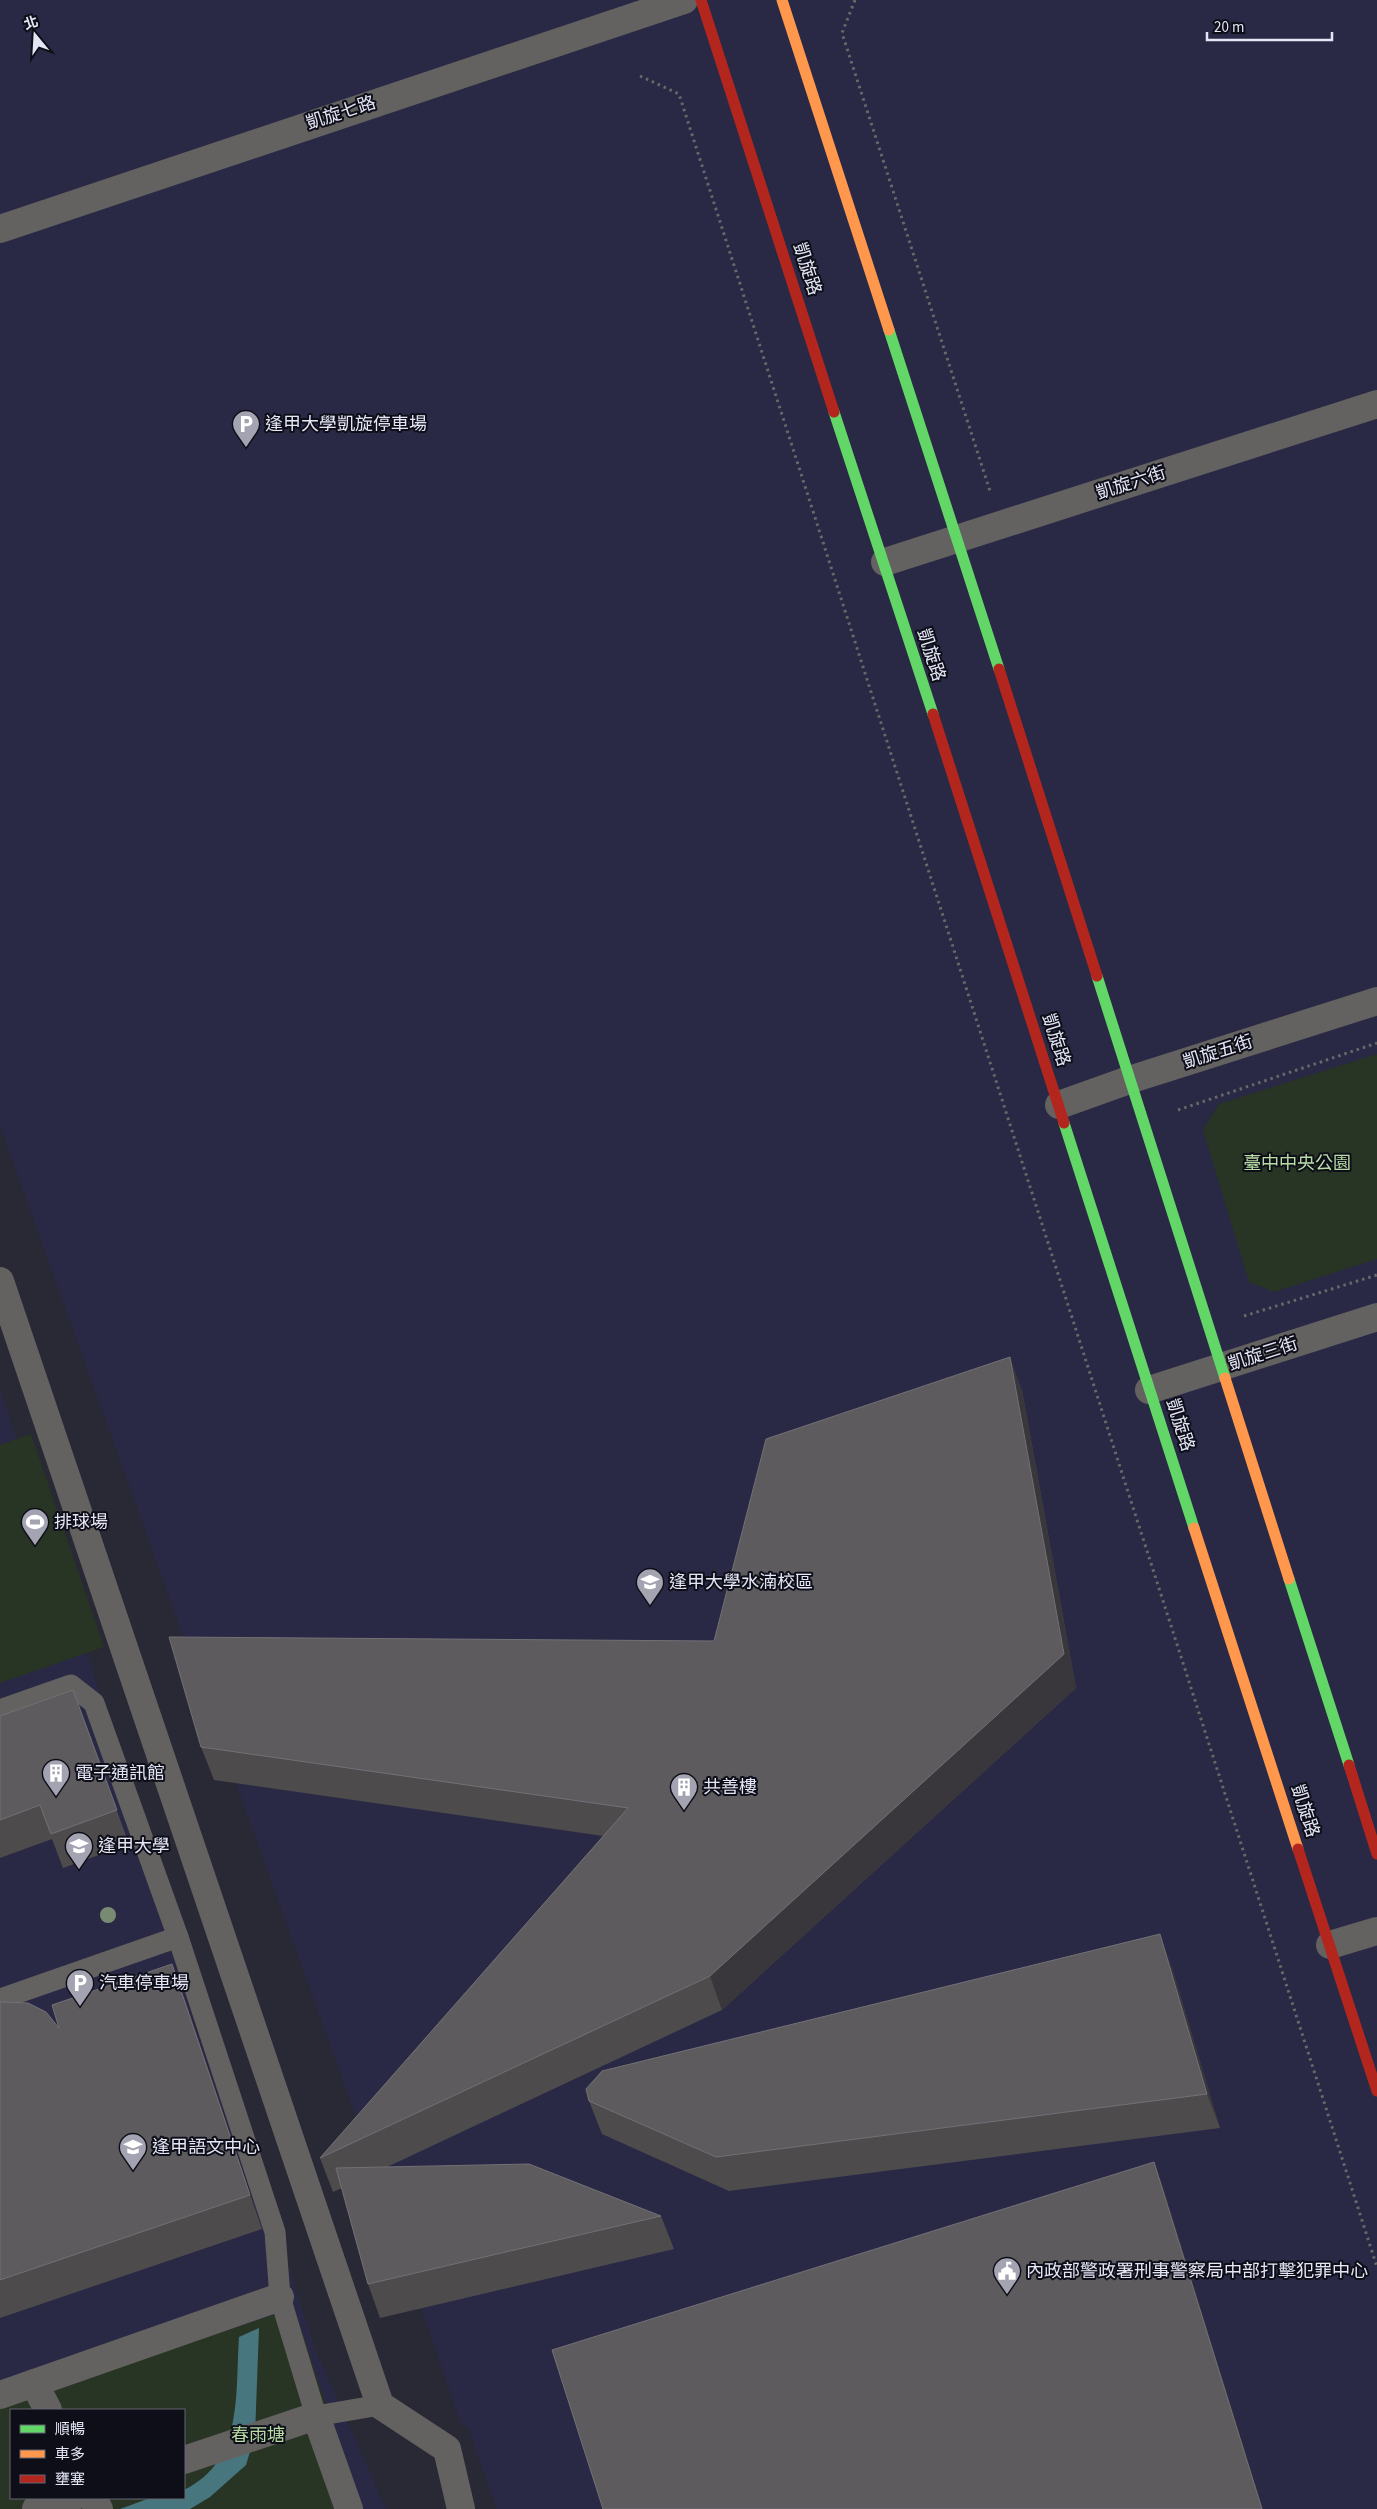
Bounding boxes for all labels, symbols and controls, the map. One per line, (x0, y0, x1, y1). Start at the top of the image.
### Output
north arrow (10, 10, 60, 60)
scale bar (1207, 10, 1332, 42)
text: 北 (22, 12, 41, 35)
text: 20 m (1214, 17, 1244, 38)
street label: 凱旋七路 (303, 90, 379, 136)
street label: 凱旋路 (787, 239, 827, 299)
parking icon: 逢甲大學凱旋停車場 (231, 409, 261, 448)
place label: 逢甲大學凱旋停車場 (265, 412, 427, 437)
street label: 凱旋六街 (1093, 460, 1169, 506)
street label: 凱旋路 (911, 625, 951, 685)
street label: 凱旋路 (1036, 1010, 1076, 1070)
street label: 凱旋五街 (1180, 1029, 1256, 1075)
park label: 臺中中央公園 (1243, 1151, 1351, 1176)
street label: 凱旋三街 (1225, 1331, 1301, 1377)
street label: 凱旋路 (1160, 1395, 1200, 1455)
sports icon: 排球場 (20, 1507, 50, 1546)
place label: 排球場 (54, 1510, 108, 1535)
school or university icon: 逢甲大學水湳校區 (635, 1567, 665, 1606)
place label: 逢甲大學水湳校區 (669, 1570, 813, 1595)
building icon: 電子通訊館 (41, 1758, 71, 1797)
place label: 電子通訊館 (75, 1761, 165, 1786)
building icon: 共善樓 (669, 1772, 699, 1811)
place label: 共善樓 (703, 1775, 757, 1800)
street label: 凱旋路 (1285, 1781, 1325, 1841)
school or university icon: 逢甲大學 (64, 1831, 94, 1870)
place label: 逢甲大學 (98, 1834, 170, 1859)
parking icon: 汽車停車場 (65, 1968, 95, 2007)
place label: 汽車停車場 (99, 1971, 189, 1996)
school or university icon: 逢甲語文中心 (118, 2132, 148, 2171)
place label: 逢甲語文中心 (152, 2135, 260, 2160)
public building icon: 內政部警政署刑事警察局中部打擊犯罪中心 (992, 2256, 1022, 2295)
place label: 內政部警政署刑事警察局中部打擊犯罪中心 (1026, 2259, 1368, 2284)
legend (10, 2409, 185, 2499)
text: 順暢 (55, 2419, 85, 2440)
park label: 春雨塘 (231, 2423, 285, 2448)
text: 車多 (55, 2444, 85, 2465)
text: 壅塞 (55, 2469, 85, 2490)

